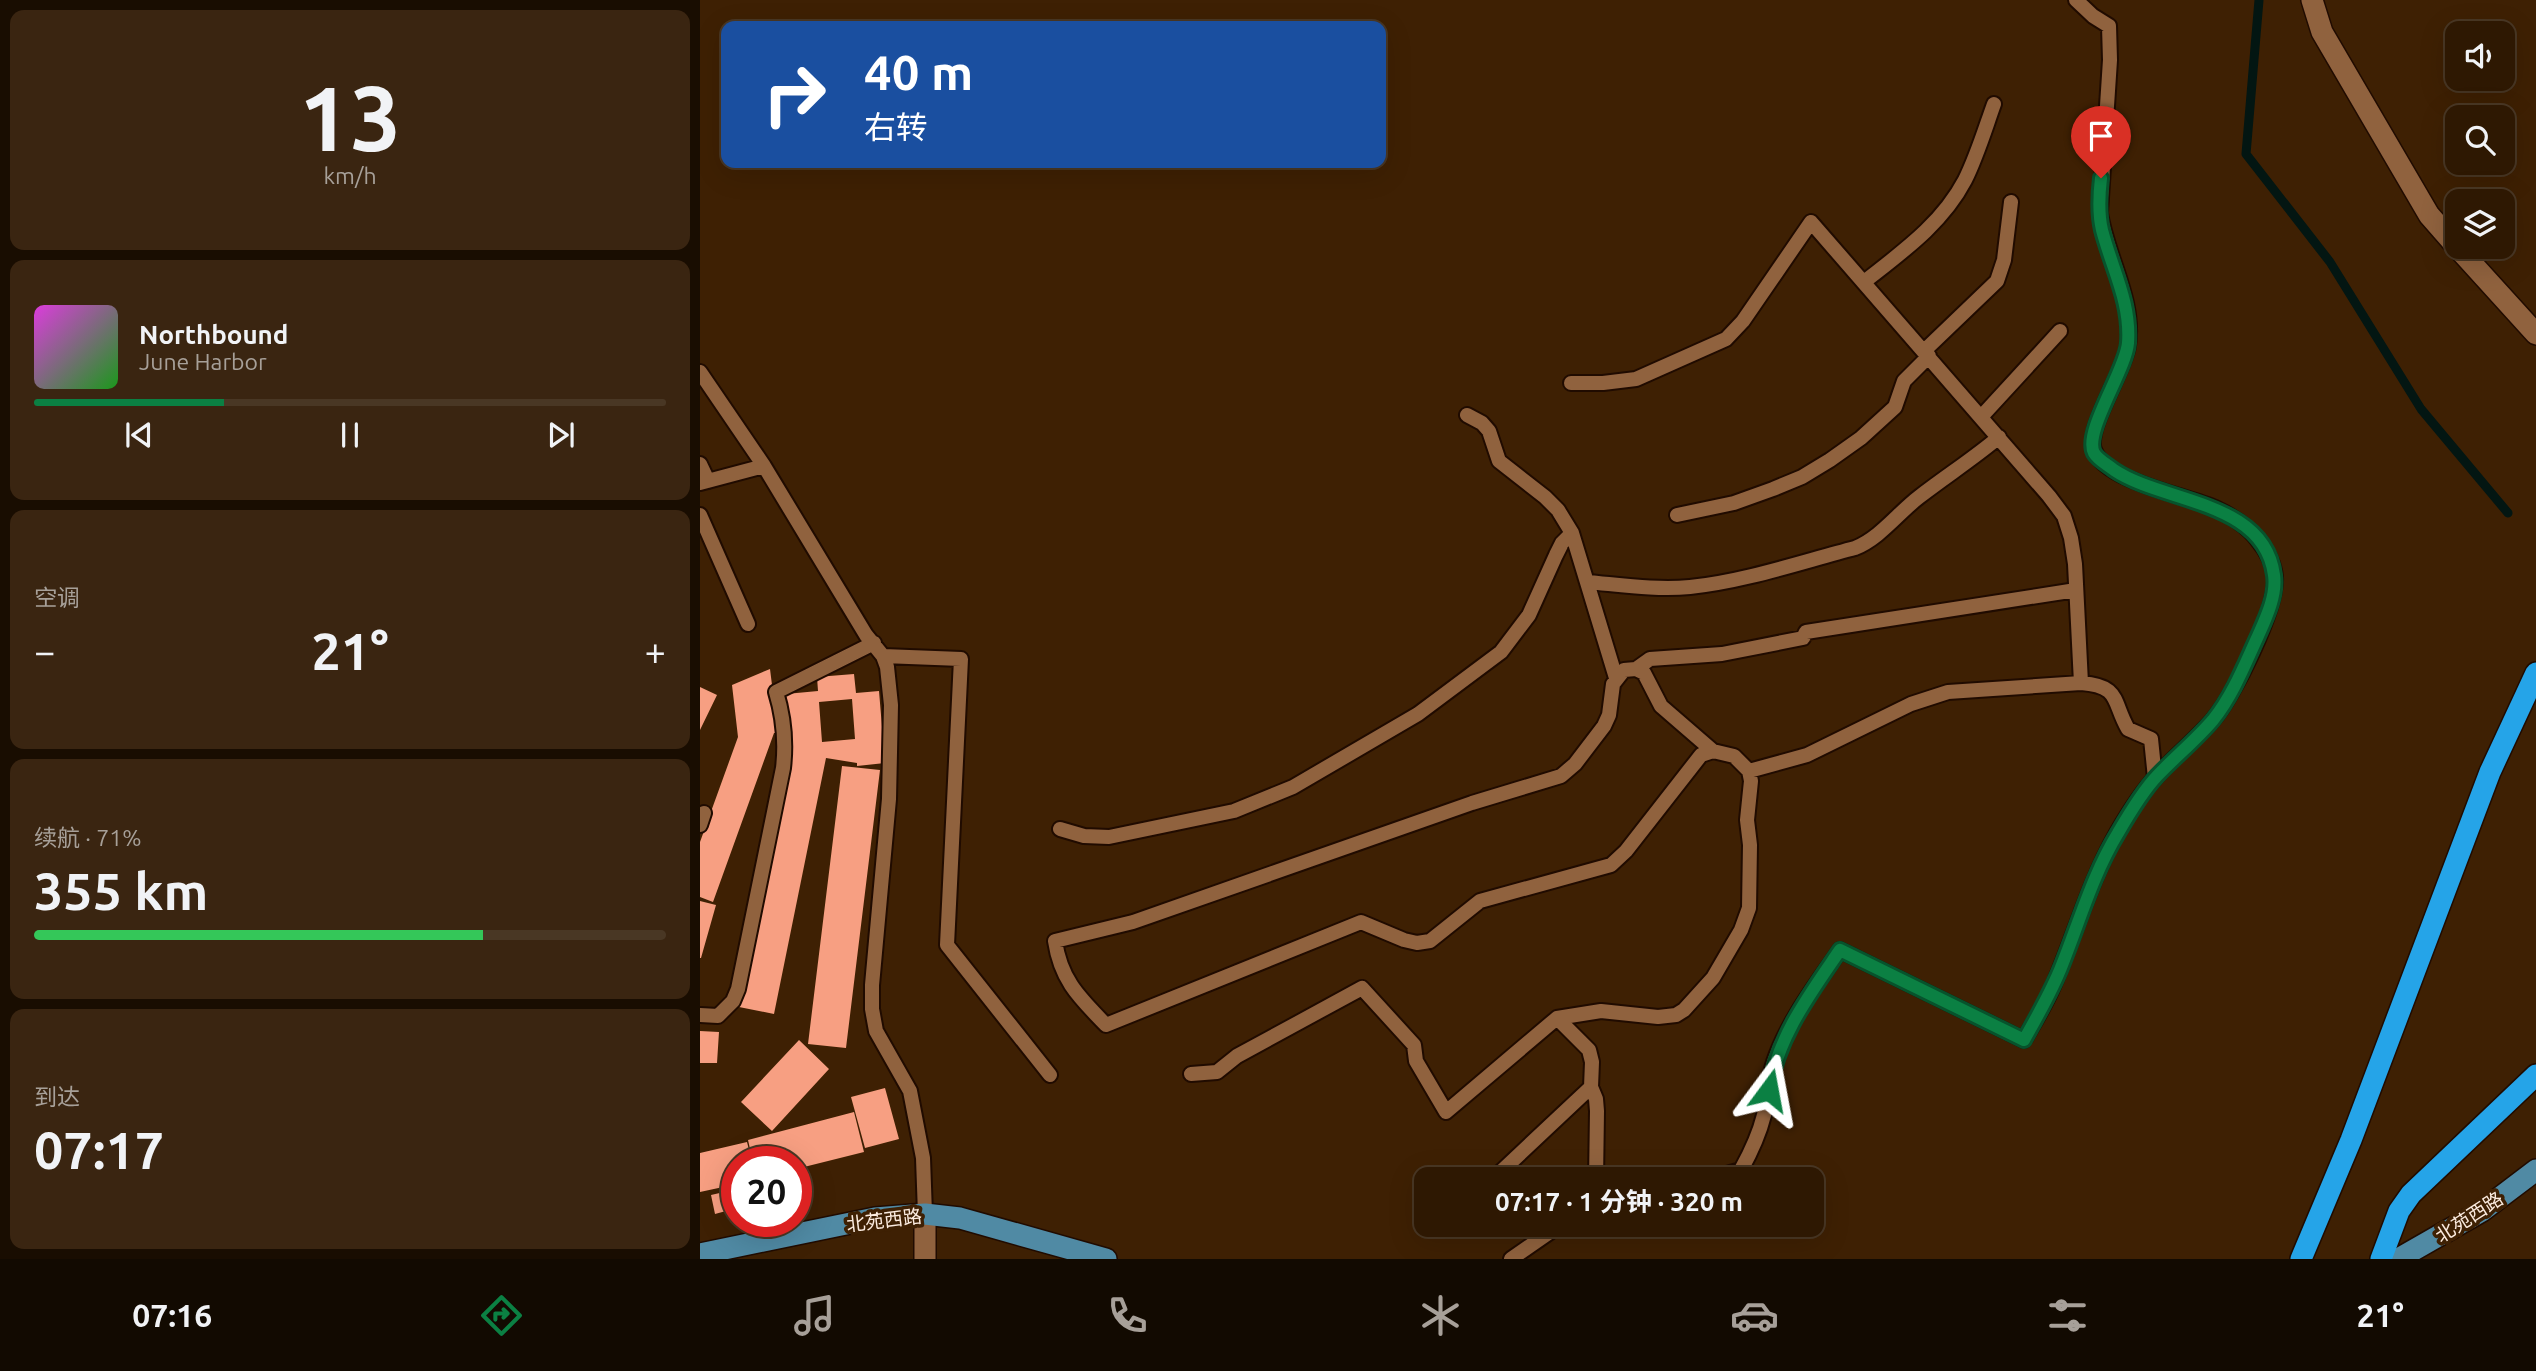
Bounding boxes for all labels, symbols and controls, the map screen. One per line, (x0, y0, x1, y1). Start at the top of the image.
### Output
map controls (2445, 21, 2515, 259)
button: sound (2445, 21, 2515, 91)
text: 40 m (864, 44, 973, 99)
icon: right (749, 49, 840, 140)
text: 13 (299, 66, 401, 168)
button: search (2445, 105, 2515, 175)
pin (2071, 106, 2131, 178)
text: 右转 (864, 109, 928, 145)
icon: arrive (2082, 117, 2120, 155)
text: km/h (323, 163, 377, 188)
button: layers (2445, 189, 2515, 259)
text: Northbound (139, 320, 288, 349)
text: June Harbor (139, 349, 267, 374)
icon: previous (120, 416, 158, 454)
icon: pause (331, 416, 369, 454)
icon: next (542, 416, 580, 454)
text: 空调 (34, 585, 80, 610)
text: 21° (311, 622, 389, 680)
text: − (34, 630, 55, 672)
text: + (645, 630, 666, 672)
text: 续航 · 71% (34, 825, 141, 850)
text: 355 km (34, 862, 208, 920)
position arrow (1732, 1053, 1806, 1127)
text: 到达 (34, 1084, 80, 1109)
text: 07:17 (34, 1121, 164, 1179)
speed limit sign: 20 (721, 1146, 812, 1237)
text: 07:17 · 1 分钟 · 320 m (1495, 1187, 1743, 1216)
street label: 北苑西路 (2431, 1187, 2507, 1247)
street label: 北苑西路 (845, 1204, 923, 1236)
icon: directions (477, 1291, 526, 1340)
icon: music (790, 1291, 839, 1340)
icon: phone (1103, 1291, 1152, 1340)
icon: climate (1416, 1291, 1465, 1340)
icon: car (1730, 1291, 1779, 1340)
icon: filters (2043, 1291, 2092, 1340)
text: 07:16 (132, 1297, 212, 1333)
text: 21° (2356, 1297, 2404, 1333)

